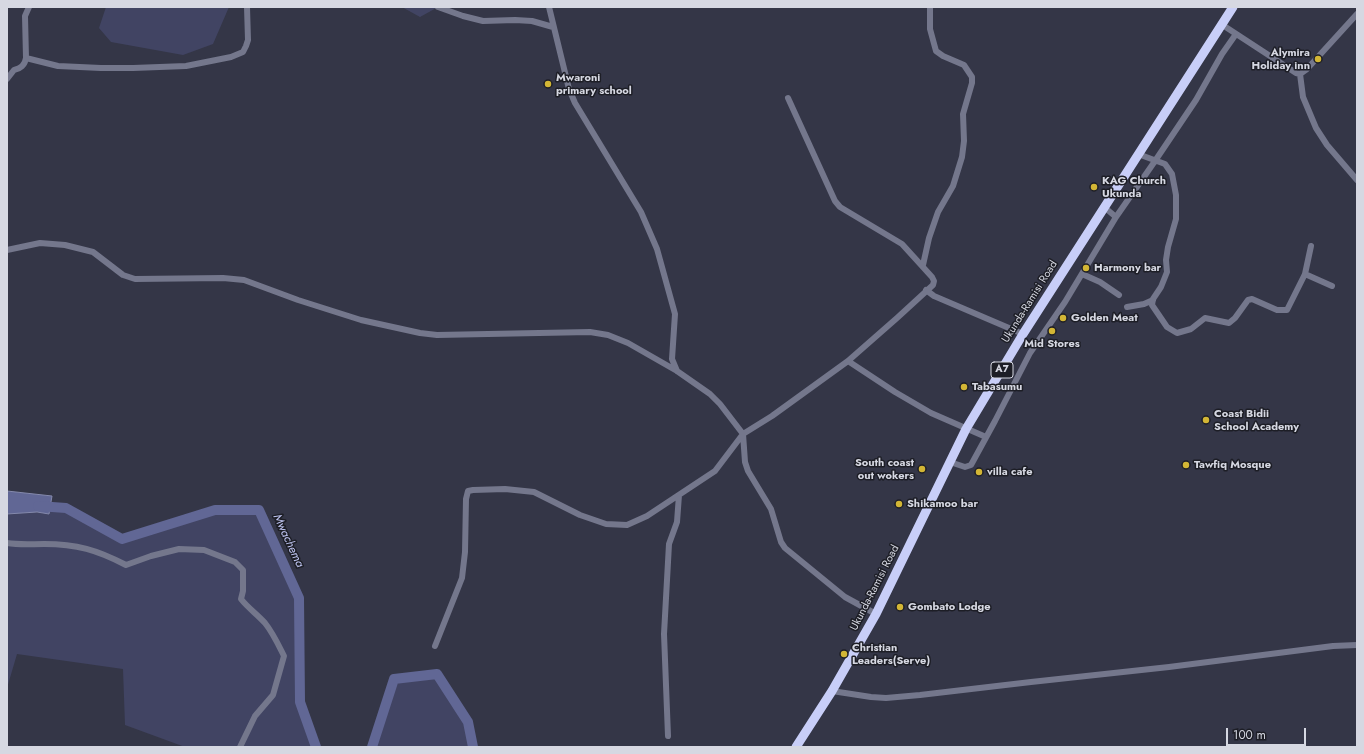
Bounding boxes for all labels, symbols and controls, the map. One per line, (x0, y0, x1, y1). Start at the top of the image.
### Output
place label: Alymira Holiday inn (1251, 46, 1310, 72)
marker: Alymira Holiday inn (1313, 54, 1323, 64)
place label: Mwaroni primary school (556, 71, 632, 97)
marker: Mwaroni primary school (543, 79, 553, 89)
place label: KAG Church Ukunda (1102, 174, 1166, 200)
marker: KAG Church Ukunda (1089, 182, 1099, 192)
street label: Ukunda-Ramisi Road (999, 259, 1061, 345)
place label: Harmony bar (1094, 261, 1161, 275)
marker: Harmony bar (1081, 263, 1091, 273)
place label: Golden Meat (1071, 311, 1138, 325)
marker: Golden Meat (1058, 313, 1068, 323)
marker: Mid Stores (1047, 326, 1057, 336)
place label: Mid Stores (1024, 337, 1080, 351)
road number: A7 (991, 362, 1013, 378)
place label: Tabasumu (972, 380, 1022, 394)
marker: Tabasumu (959, 382, 969, 392)
place label: Coast Bidii School Academy (1214, 407, 1299, 433)
marker: Coast Bidii School Academy (1201, 415, 1211, 425)
place label: South coast out wokers (855, 456, 914, 482)
place label: Tawfiq Mosque (1194, 458, 1271, 472)
marker: Tawfiq Mosque (1181, 460, 1191, 470)
marker: South coast out wokers (917, 464, 927, 474)
place label: villa cafe (987, 465, 1032, 479)
marker: villa cafe (974, 467, 984, 477)
place label: Shikamoo bar (907, 497, 978, 511)
marker: Shikamoo bar (894, 499, 904, 509)
water label: Mwachema (269, 512, 307, 570)
street label: Ukunda-Ramisi Road (848, 543, 902, 633)
place label: Gombato Lodge (908, 600, 991, 614)
marker: Gombato Lodge (895, 602, 905, 612)
place label: Christian Leaders(Serve) (852, 641, 930, 667)
marker: Christian Leaders(Serve) (839, 649, 849, 659)
scale bar (1228, 720, 1308, 746)
text: 100 m (1233, 726, 1266, 744)

